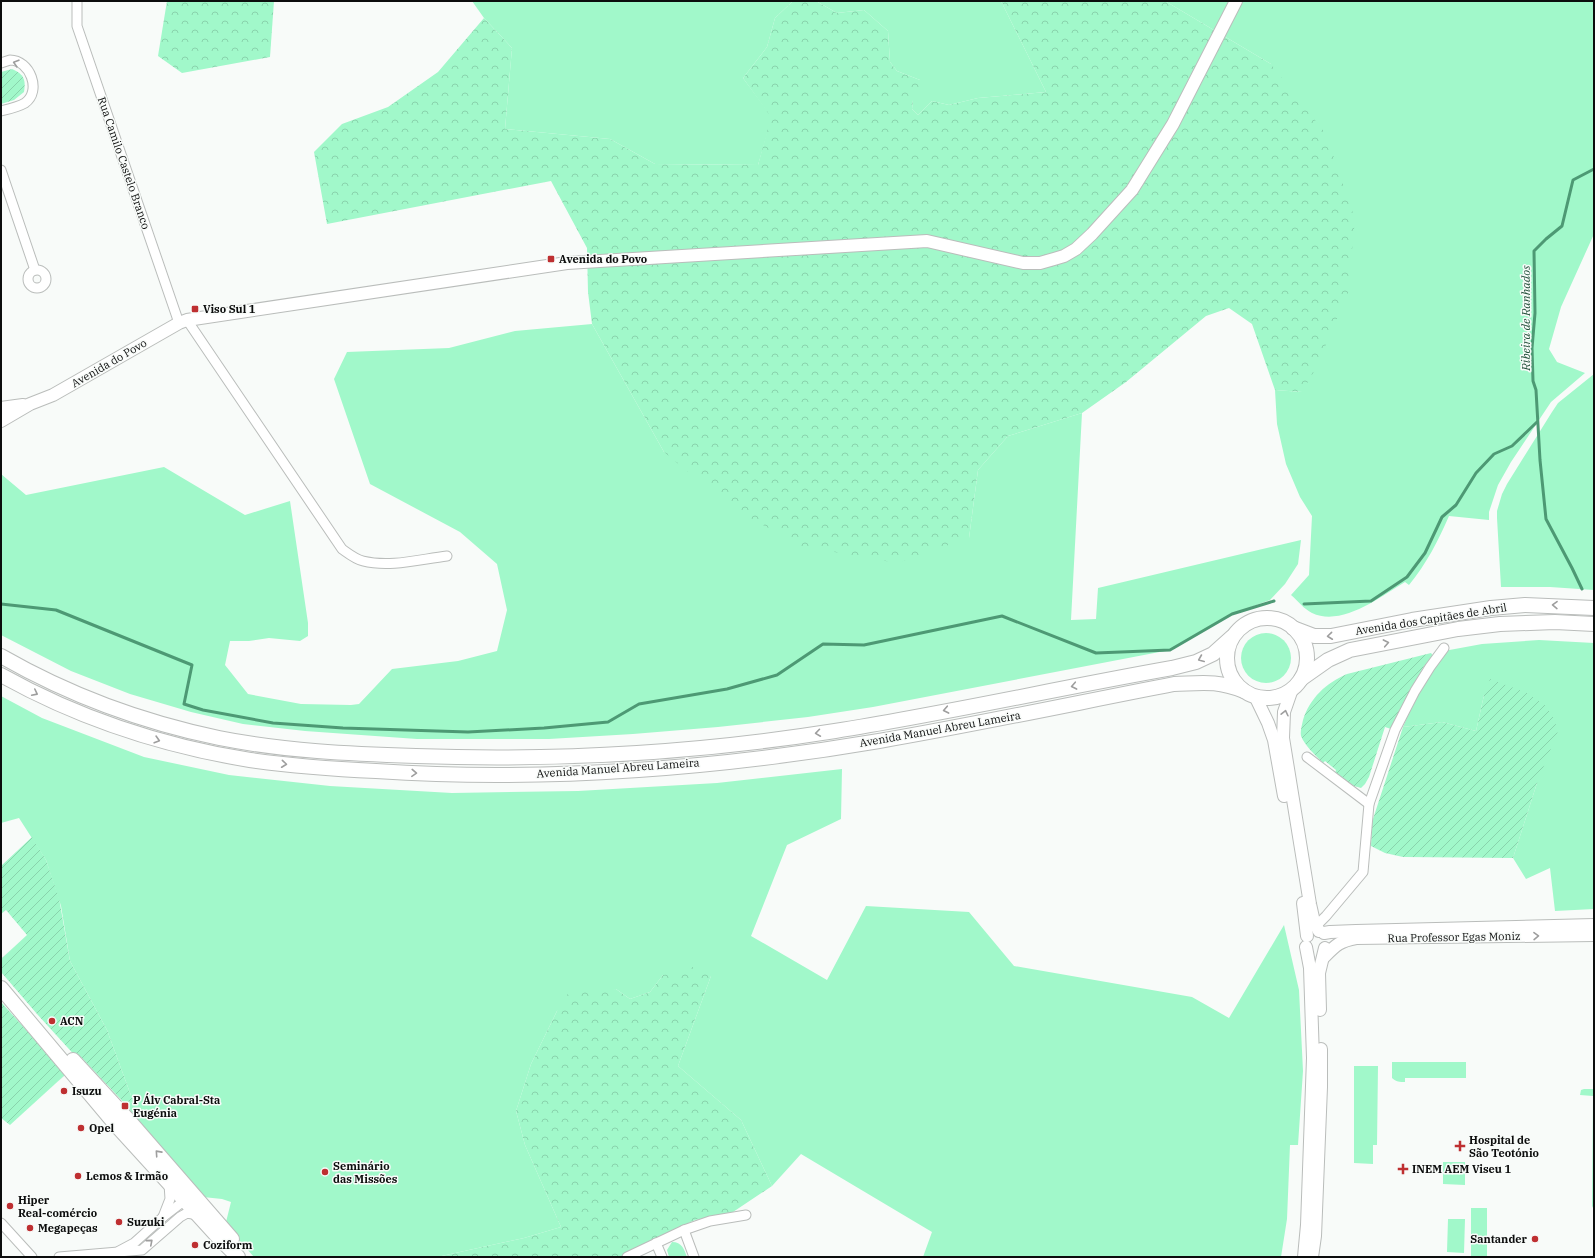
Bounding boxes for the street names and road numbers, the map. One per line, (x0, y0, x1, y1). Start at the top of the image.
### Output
street label: Rua Camilo Castelo Branco (95, 95, 153, 231)
street label: Avenida do Povo (69, 336, 149, 390)
street label: Avenida dos Capitães de Abril (1354, 600, 1508, 638)
street label: Avenida Manuel Abreu Lameira (858, 708, 1022, 750)
street label: Avenida Manuel Abreu Lameira (536, 755, 700, 781)
street label: Rua Professor Egas Moniz (1387, 929, 1521, 945)

